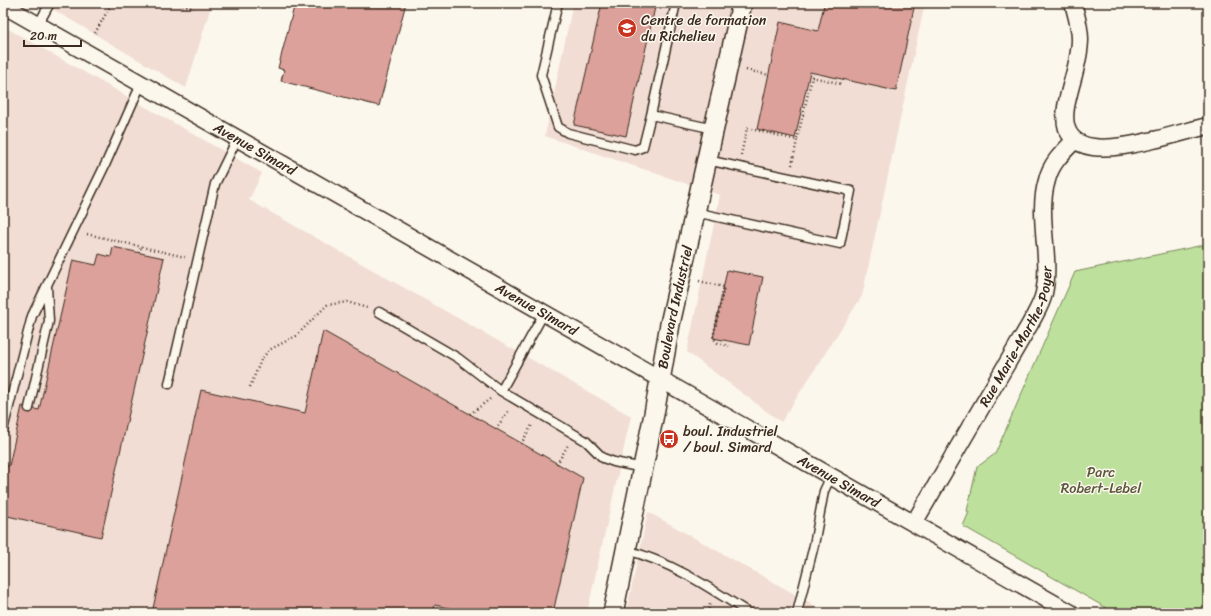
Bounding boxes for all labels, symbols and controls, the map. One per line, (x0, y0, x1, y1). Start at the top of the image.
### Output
place label: Centre de formation du Richelieu (641, 8, 767, 49)
school or university icon: Centre de formation du Richelieu (616, 17, 638, 39)
scale bar (24, 22, 81, 48)
text: 20 m (30, 25, 57, 47)
street label: Avenue Simard (208, 115, 302, 183)
street label: Boulevard Industriel (650, 242, 700, 371)
street label: Rue Marie-Marthe-Poyer (972, 265, 1059, 412)
street label: Avenue Simard (489, 275, 584, 344)
place label: boul. Industriel / boul. Simard (683, 419, 779, 460)
bus stop icon: boul. Industriel / boul. Simard (658, 428, 680, 450)
street label: Avenue Simard (792, 447, 886, 516)
park label: Parc Robert-Lebel (1061, 460, 1142, 501)

